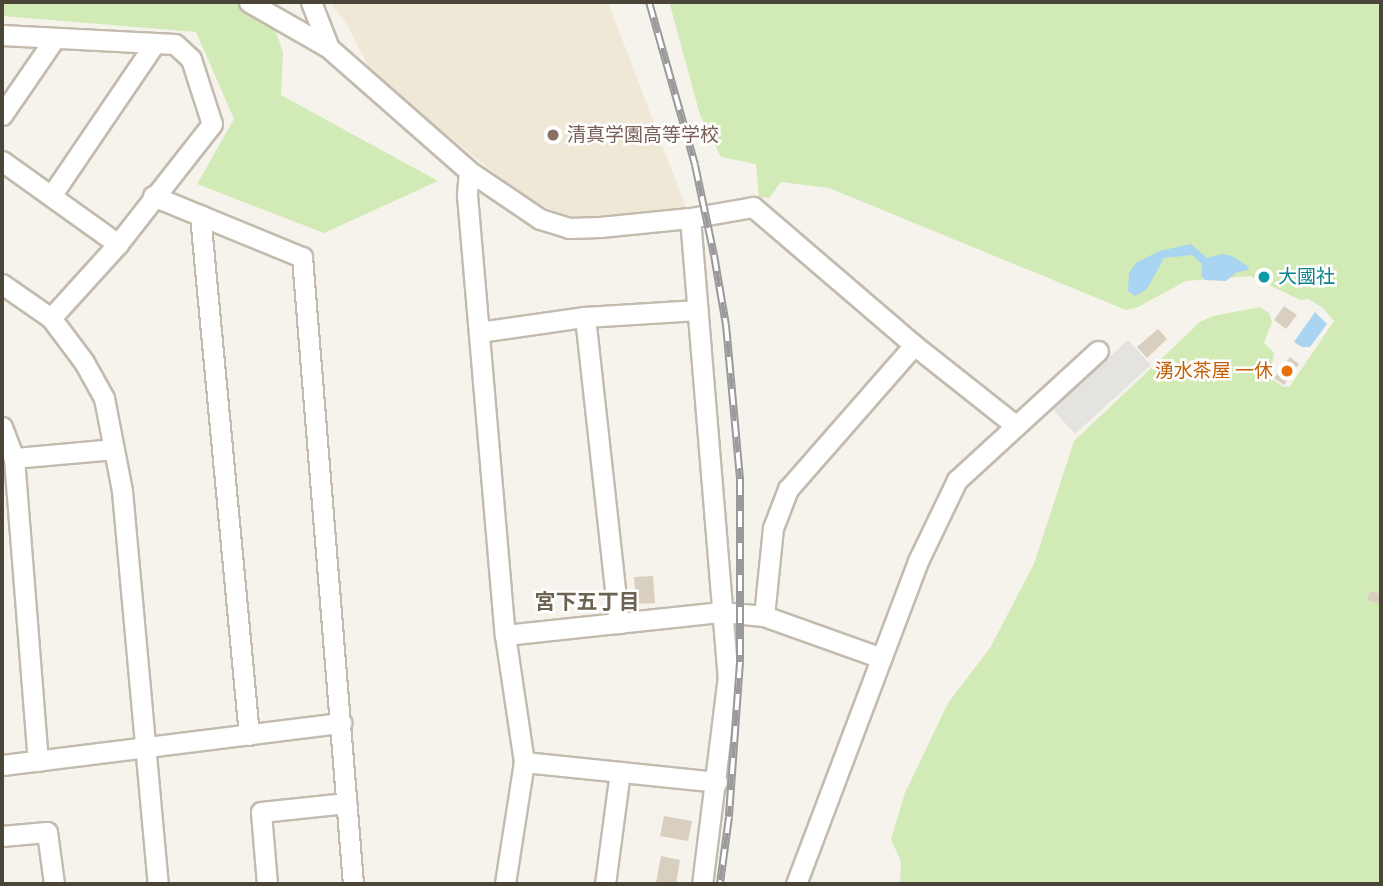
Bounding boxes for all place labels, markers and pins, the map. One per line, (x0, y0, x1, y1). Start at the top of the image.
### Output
place label: 清真学園高等学校 (567, 124, 719, 146)
marker: 清真学園高等学校 (545, 127, 561, 143)
place label: 大國社 (1278, 266, 1335, 288)
marker: 大國社 (1256, 269, 1272, 285)
place label: 湧水茶屋 一休 (1155, 360, 1273, 382)
marker: 湧水茶屋 一休 (1279, 363, 1295, 379)

